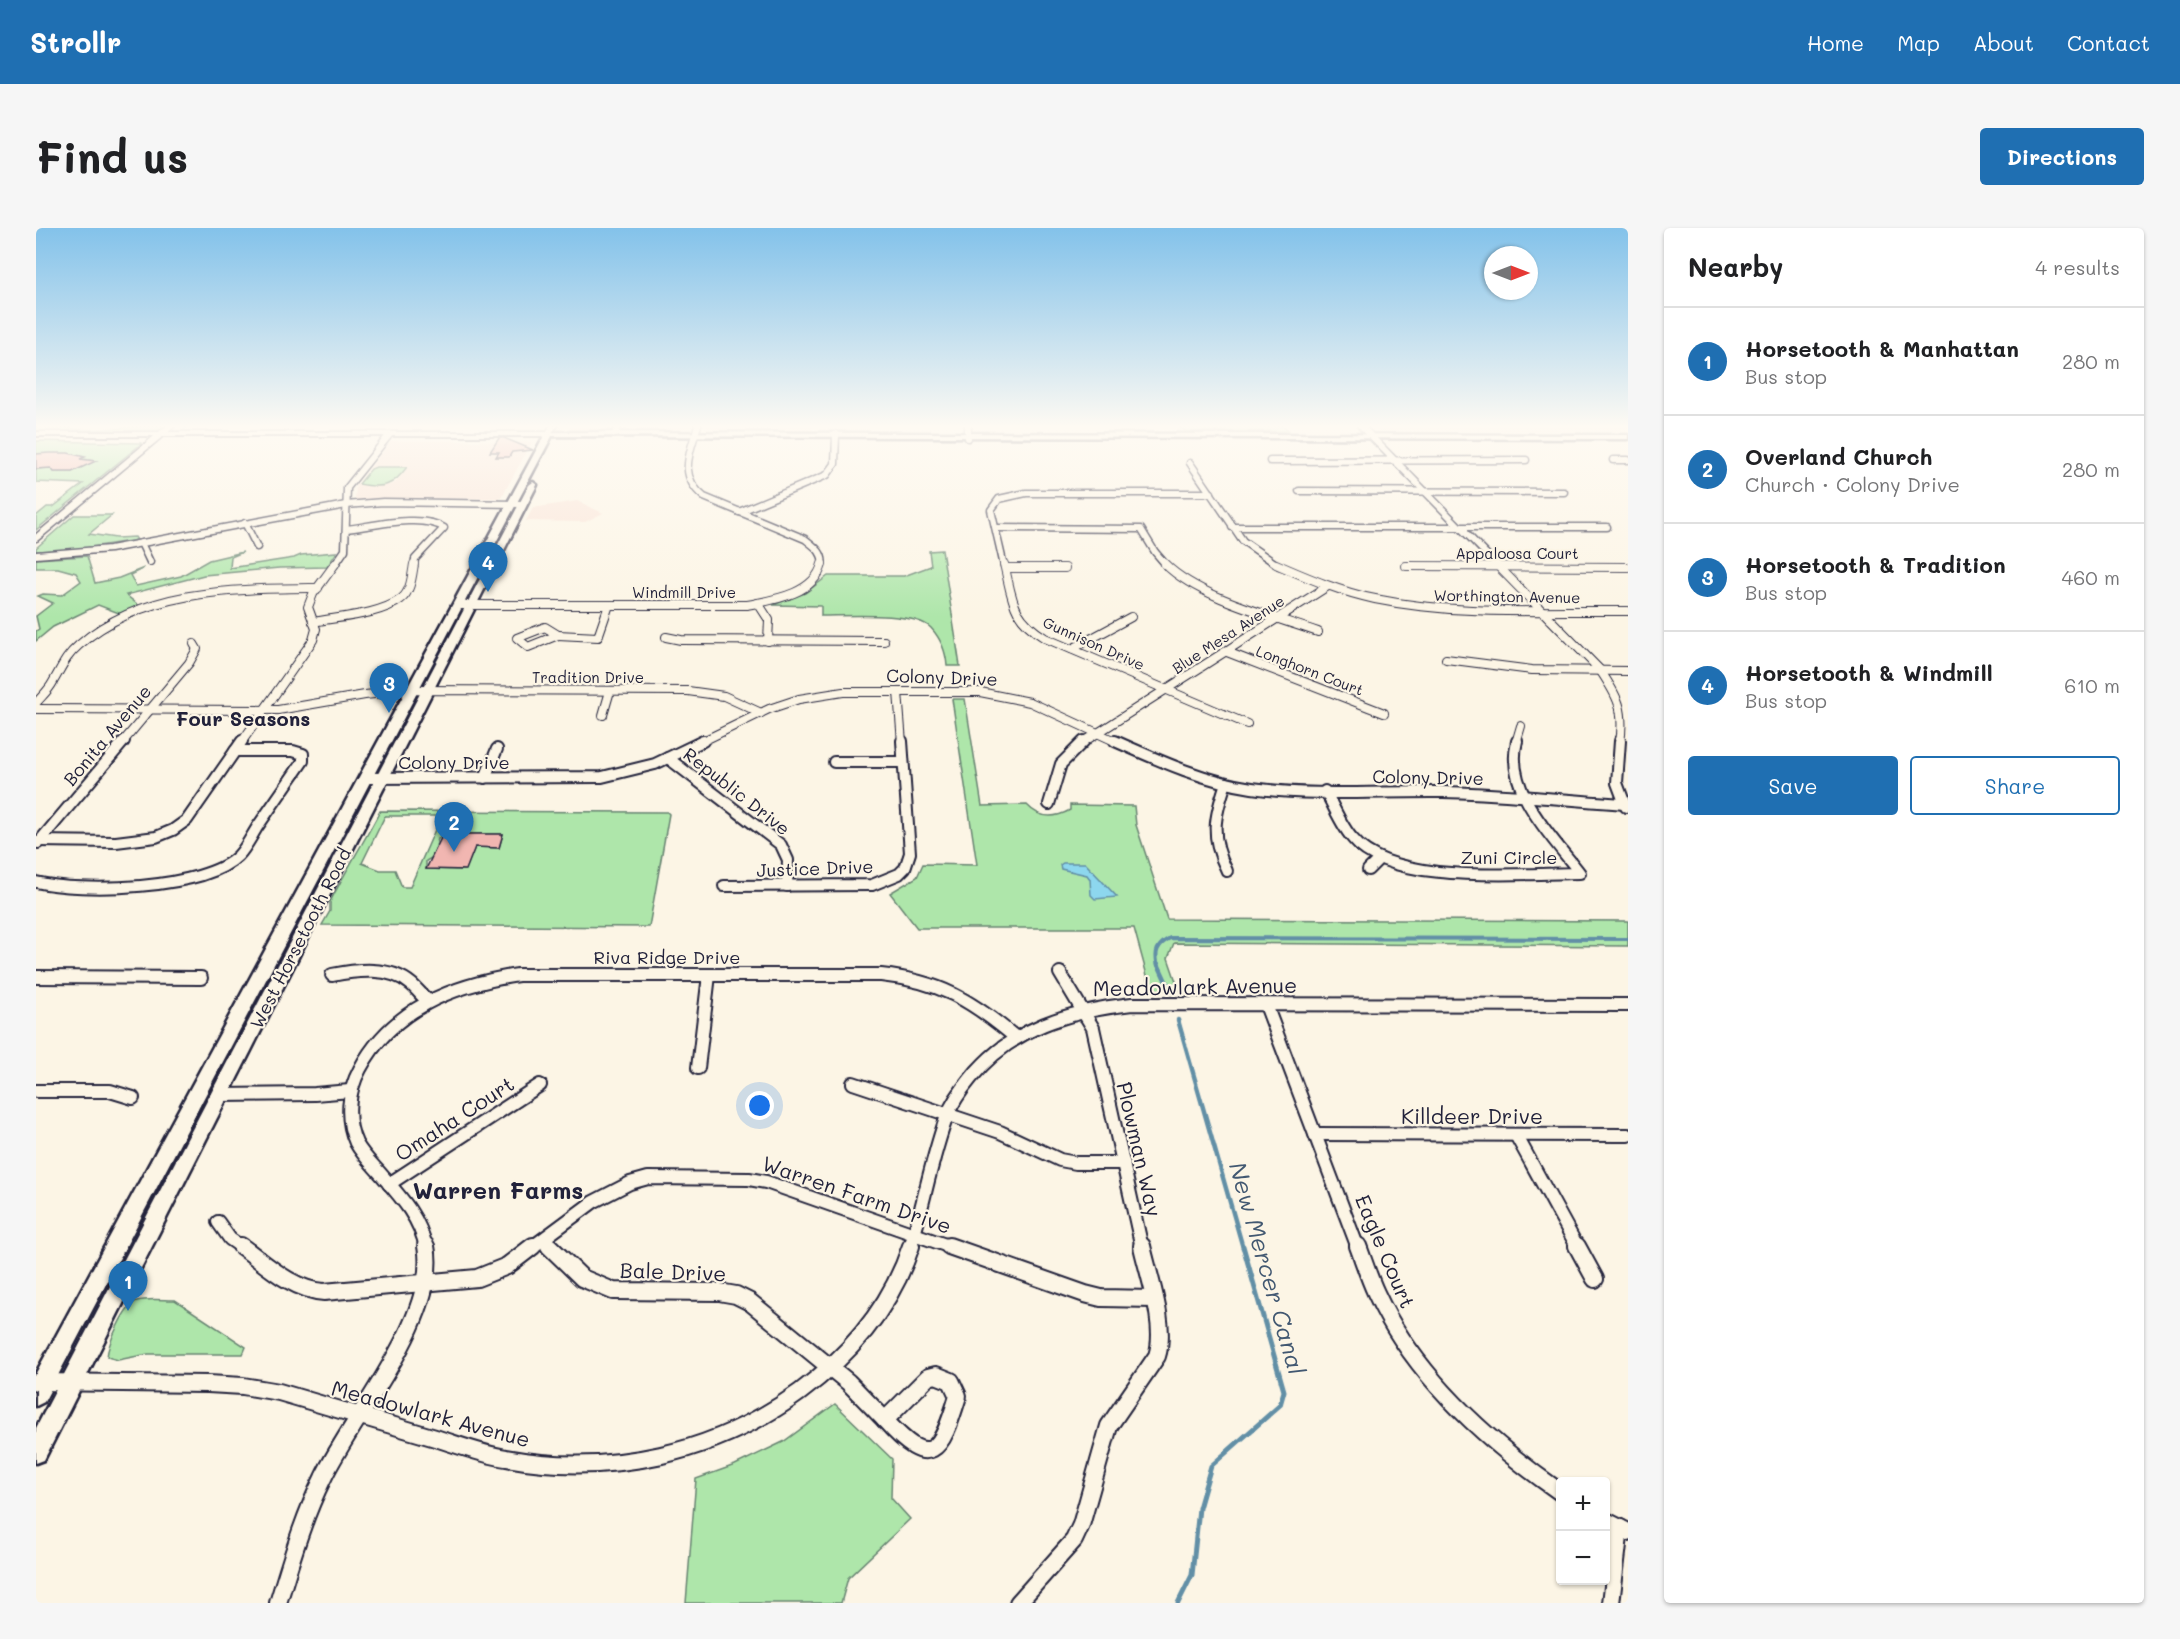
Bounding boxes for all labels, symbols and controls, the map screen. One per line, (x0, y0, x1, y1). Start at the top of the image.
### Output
text: Strollr (30, 24, 121, 60)
text: Home (1807, 29, 1864, 56)
text: Map (1897, 29, 1940, 56)
text: About (1973, 29, 2034, 56)
text: Contact (2067, 29, 2150, 56)
button: Directions (1980, 128, 2144, 185)
text: Find us (36, 129, 188, 184)
north arrow (1484, 246, 1538, 300)
text: Nearby (1688, 250, 1783, 284)
text: 4 results (2035, 254, 2120, 280)
text: Horsetooth & Manhattan (1745, 334, 2019, 363)
text: 1 (1703, 348, 1712, 374)
text: 280 m (2062, 348, 2120, 374)
text: Bus stop (1745, 363, 1827, 389)
text: Overland Church (1745, 442, 1932, 471)
text: 2 (1702, 456, 1713, 482)
text: 280 m (2062, 456, 2120, 482)
text: Church · Colony Drive (1745, 471, 1960, 497)
pin: 4 (468, 542, 508, 592)
street label: Appaloosa Court (1455, 543, 1579, 563)
text: Horsetooth & Tradition (1745, 550, 2006, 579)
text: 3 (1702, 564, 1714, 590)
text: 460 m (2062, 564, 2120, 590)
text: Bus stop (1745, 579, 1827, 605)
street label: Windmill Drive (632, 582, 736, 602)
street label: Worthington Avenue (1433, 585, 1581, 607)
street label: Blue Mesa Avenue (1168, 590, 1288, 678)
street label: Gunnison Drive (1040, 612, 1148, 674)
street label: Longhorn Court (1253, 640, 1367, 700)
text: Horsetooth & Windmill (1745, 658, 1993, 687)
street label: Colony Drive (886, 663, 998, 691)
pin: 3 (370, 664, 408, 713)
street label: Tradition Drive (532, 667, 644, 687)
text: 4 (1701, 672, 1714, 698)
text: 610 m (2064, 672, 2120, 698)
street label: Bonita Avenue (58, 680, 156, 790)
text: Bus stop (1745, 687, 1827, 713)
district label: Four Seasons (176, 705, 310, 731)
street label: Republic Drive (679, 742, 795, 840)
street label: Colony Drive (398, 750, 510, 774)
button: Save (1688, 756, 1898, 815)
button: Share (1910, 756, 2120, 815)
street label: Colony Drive (1372, 764, 1484, 790)
pin: 2 (434, 802, 474, 852)
street label: West Horsetooth Road (244, 844, 356, 1032)
street label: Zuni Circle (1461, 845, 1557, 869)
street label: Justice Drive (756, 854, 874, 882)
street label: Riva Ridge Drive (594, 945, 740, 969)
street label: Meadowlark Avenue (1093, 971, 1297, 1001)
street label: Omaha Court (389, 1069, 519, 1167)
street label: Plowman Way (1111, 1079, 1169, 1219)
your location (745, 1091, 774, 1120)
street label: Killdeer Drive (1401, 1102, 1543, 1129)
street label: Warren Farm Drive (759, 1149, 955, 1239)
water label: New Mercer Canal (1223, 1158, 1313, 1378)
district label: Warren Farms (413, 1174, 583, 1205)
street label: Eagle Court (1350, 1190, 1422, 1312)
street label: Bale Drive (619, 1256, 727, 1286)
pin: 1 (108, 1262, 148, 1311)
street label: Meadowlark Avenue (329, 1374, 533, 1452)
map controls (1556, 1477, 1610, 1585)
button: + (1556, 1477, 1610, 1531)
button: − (1556, 1531, 1610, 1585)

